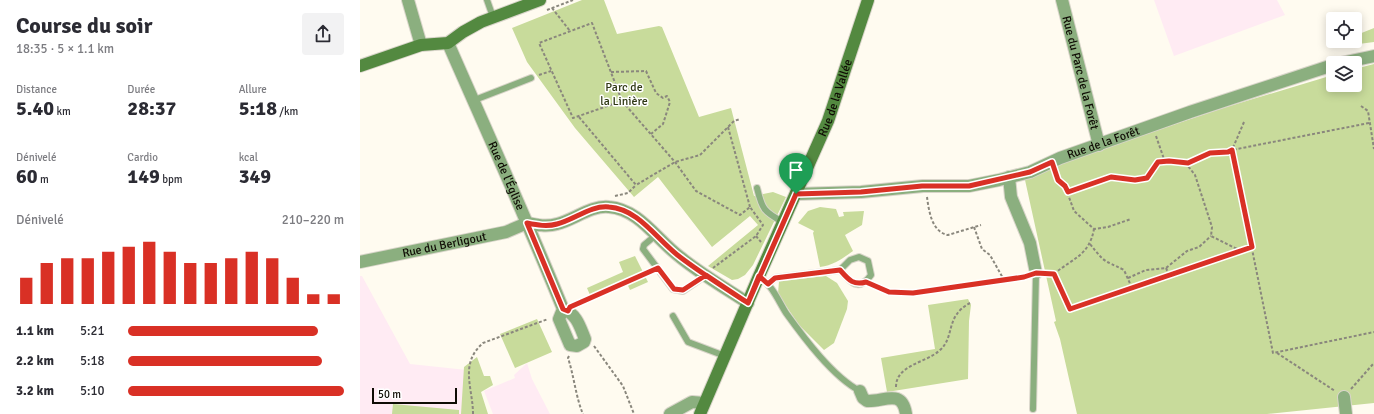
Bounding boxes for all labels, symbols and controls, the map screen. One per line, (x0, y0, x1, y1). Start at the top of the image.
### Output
text: Course du soir (16, 12, 152, 39)
map controls (1326, 12, 1362, 92)
button: locate (1326, 12, 1362, 48)
button: share (302, 13, 344, 55)
street label: Rue du Parc de la Forêt (1059, 14, 1102, 131)
text: 18:35 · 5 × 1.1 km (16, 41, 114, 57)
button: layers (1326, 56, 1362, 92)
street label: Rue de la Vallée (815, 57, 855, 139)
park label: Parc de la Linière (600, 80, 648, 109)
text: Distance (16, 83, 57, 96)
text: Durée (127, 83, 155, 96)
text: Allure (239, 83, 267, 96)
text: 5.40 (16, 96, 54, 121)
text: 28:37 (127, 96, 176, 121)
text: 5:18 (239, 96, 277, 121)
text: km (54, 105, 71, 118)
text: /km (277, 105, 298, 118)
street label: Rue de la Forêt (1065, 123, 1142, 162)
street label: Rue de l'Église (485, 139, 528, 213)
text: Dénivelé (16, 151, 57, 164)
text: Cardio (127, 151, 158, 164)
text: kcal (239, 151, 258, 164)
pin (779, 153, 813, 194)
icon: arrive (785, 159, 807, 181)
text: 60 (16, 164, 38, 189)
text: 149 (127, 164, 160, 189)
text: 349 (239, 164, 271, 189)
text: m (38, 173, 49, 186)
text: bpm (160, 173, 183, 186)
text: Dénivelé (16, 212, 64, 228)
text: 210–220 m (282, 212, 344, 228)
street label: Rue du Berligout (401, 229, 488, 261)
text: 1.1 km (16, 323, 54, 339)
text: 5:21 (80, 323, 105, 339)
text: 2.2 km (16, 353, 54, 369)
text: 5:18 (80, 353, 105, 369)
text: 3.2 km (16, 383, 54, 399)
text: 5:10 (80, 383, 105, 399)
scale bar (372, 386, 457, 405)
text: 50 m (378, 388, 401, 401)

